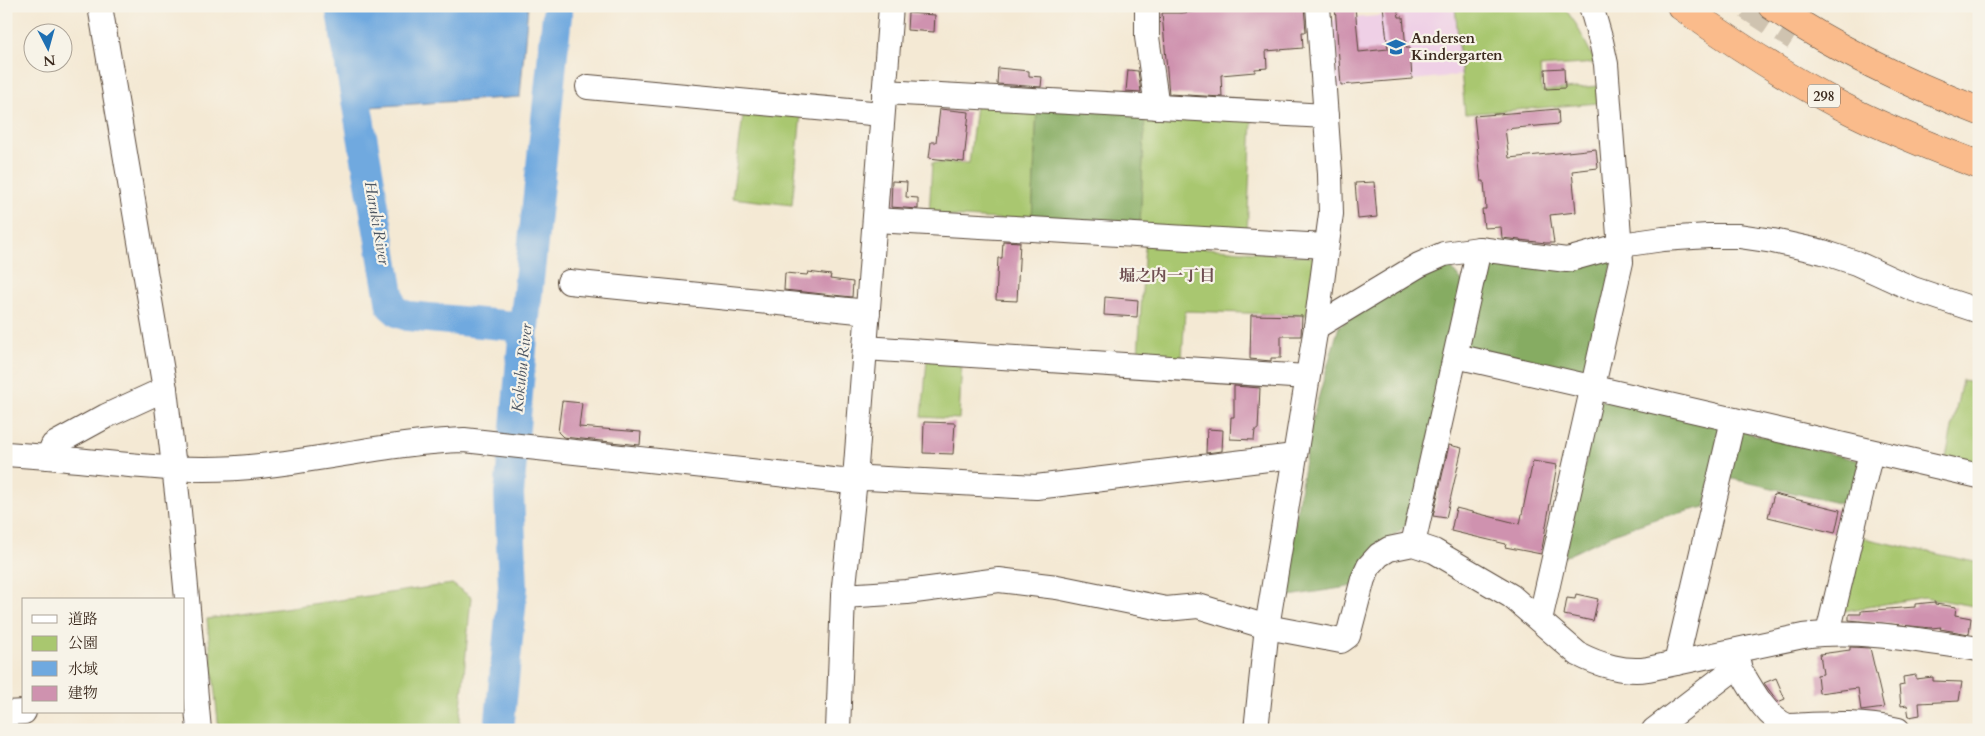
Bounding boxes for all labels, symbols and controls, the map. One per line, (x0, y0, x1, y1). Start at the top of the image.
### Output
north arrow (22, 22, 72, 72)
place label: Andersen Kindergarten (1411, 28, 1503, 65)
school or university icon: Andersen Kindergarten (1385, 36, 1407, 58)
text: N (42, 50, 56, 71)
road number: 298 (1808, 84, 1840, 108)
water label: Haruki River (359, 180, 395, 267)
district label: 堀之内一丁目 (1119, 265, 1215, 287)
water label: Kokubu River (506, 322, 538, 413)
legend (22, 598, 185, 714)
text: 道路 (68, 609, 98, 629)
text: 公園 (68, 633, 98, 653)
text: 水域 (68, 659, 98, 679)
text: 建物 (68, 683, 98, 703)

